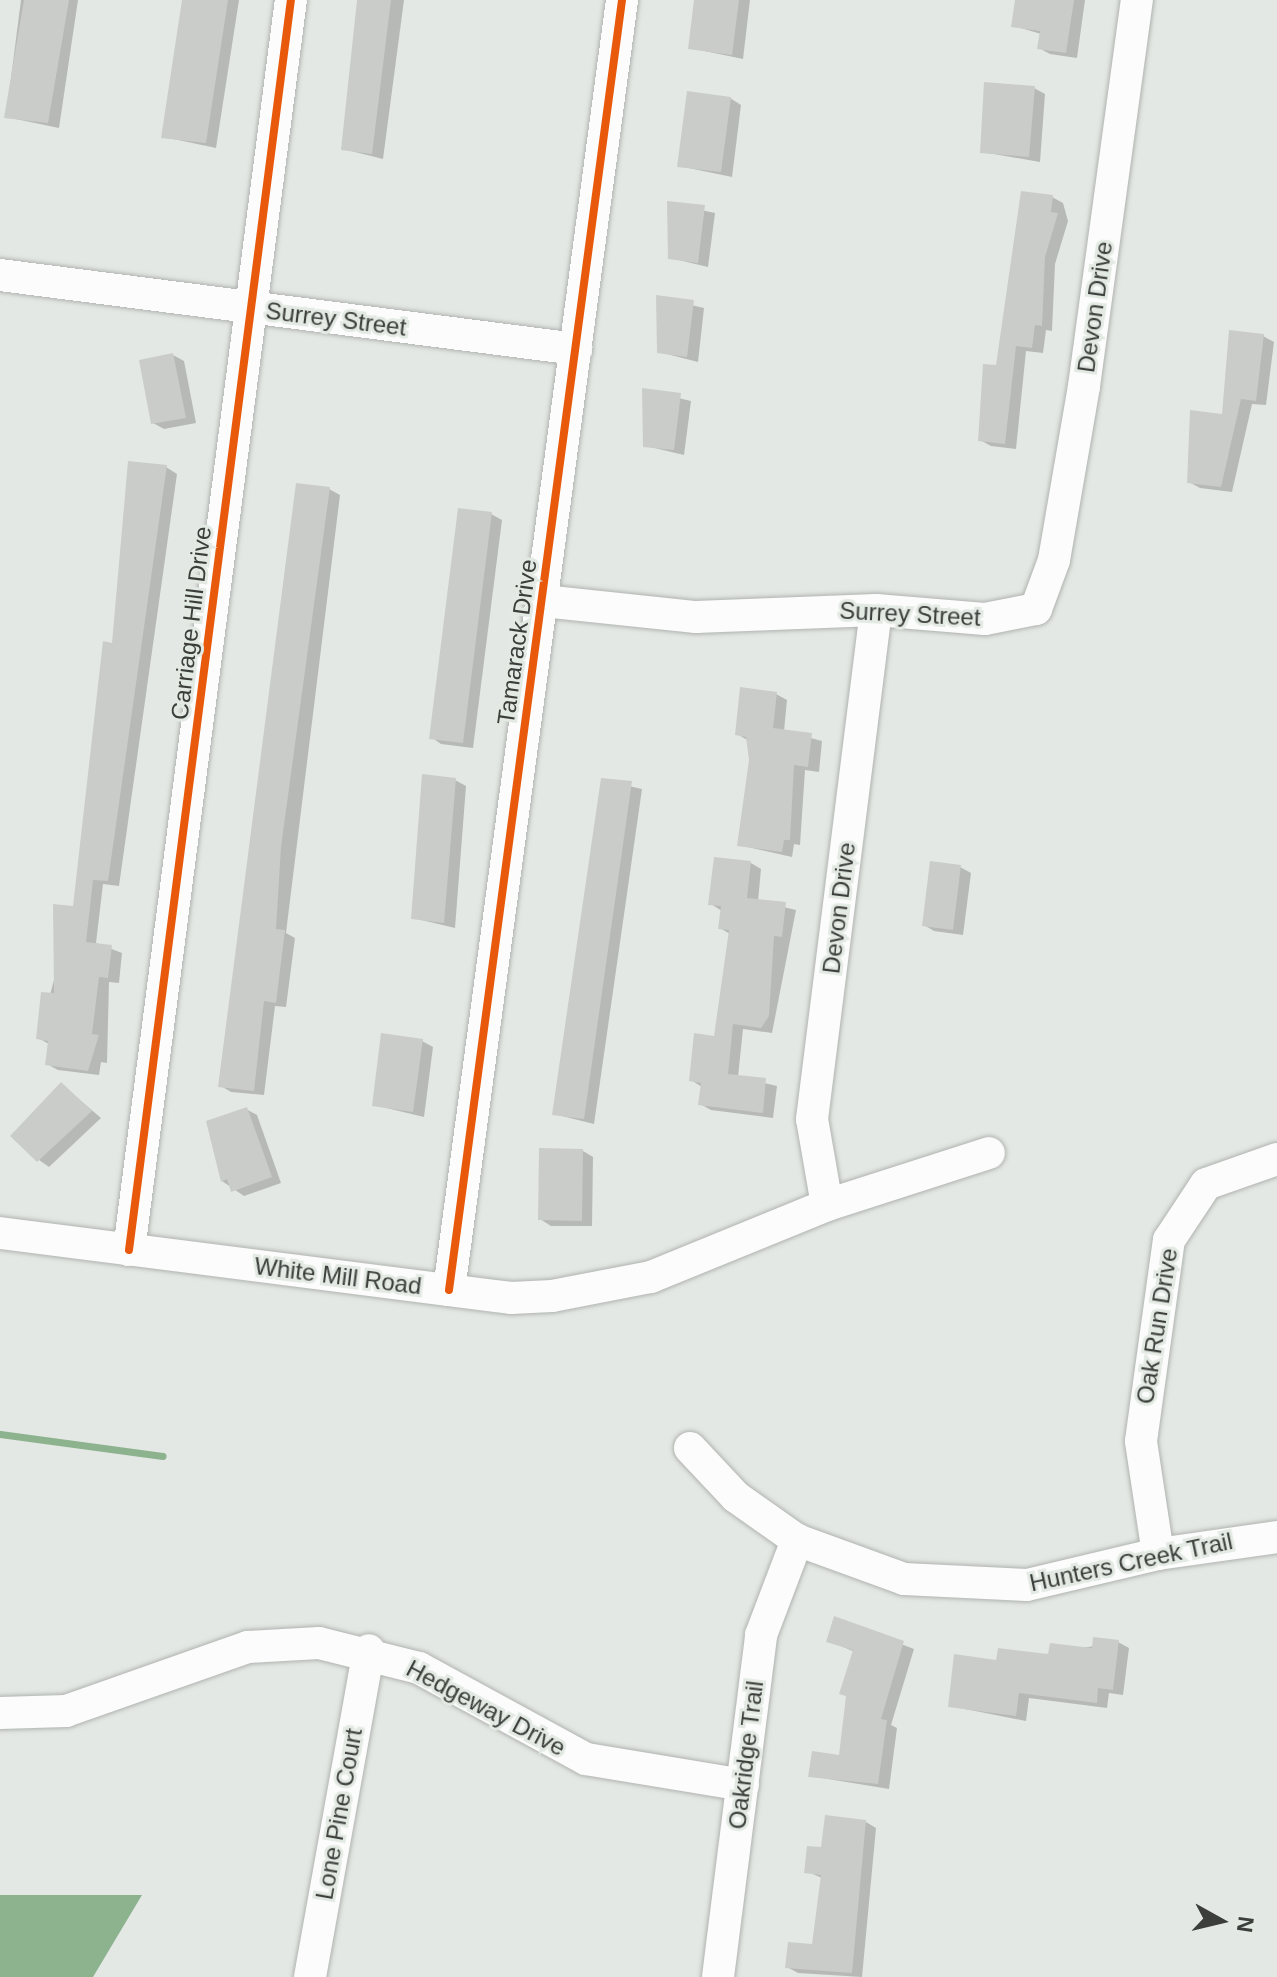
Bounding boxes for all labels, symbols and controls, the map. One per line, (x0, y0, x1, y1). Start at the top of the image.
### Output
street label: Devon Drive (1072, 240, 1118, 374)
street label: Surrey Street (264, 296, 408, 342)
street label: Carriage Hill Drive (165, 525, 217, 721)
street label: Tamarack Drive (491, 557, 543, 727)
street label: Surrey Street (839, 596, 981, 632)
street label: Devon Drive (817, 841, 861, 975)
street label: Oak Run Drive (1130, 1246, 1184, 1406)
street label: White Mill Road (253, 1251, 423, 1301)
street label: Hunters Creek Trail (1027, 1526, 1235, 1598)
street label: Hedgeway Drive (402, 1654, 570, 1762)
street label: Oakridge Trail (723, 1679, 769, 1831)
street label: Lone Pine Court (310, 1726, 368, 1902)
north arrow (1181, 1881, 1261, 1961)
text: N (1232, 1915, 1259, 1934)

